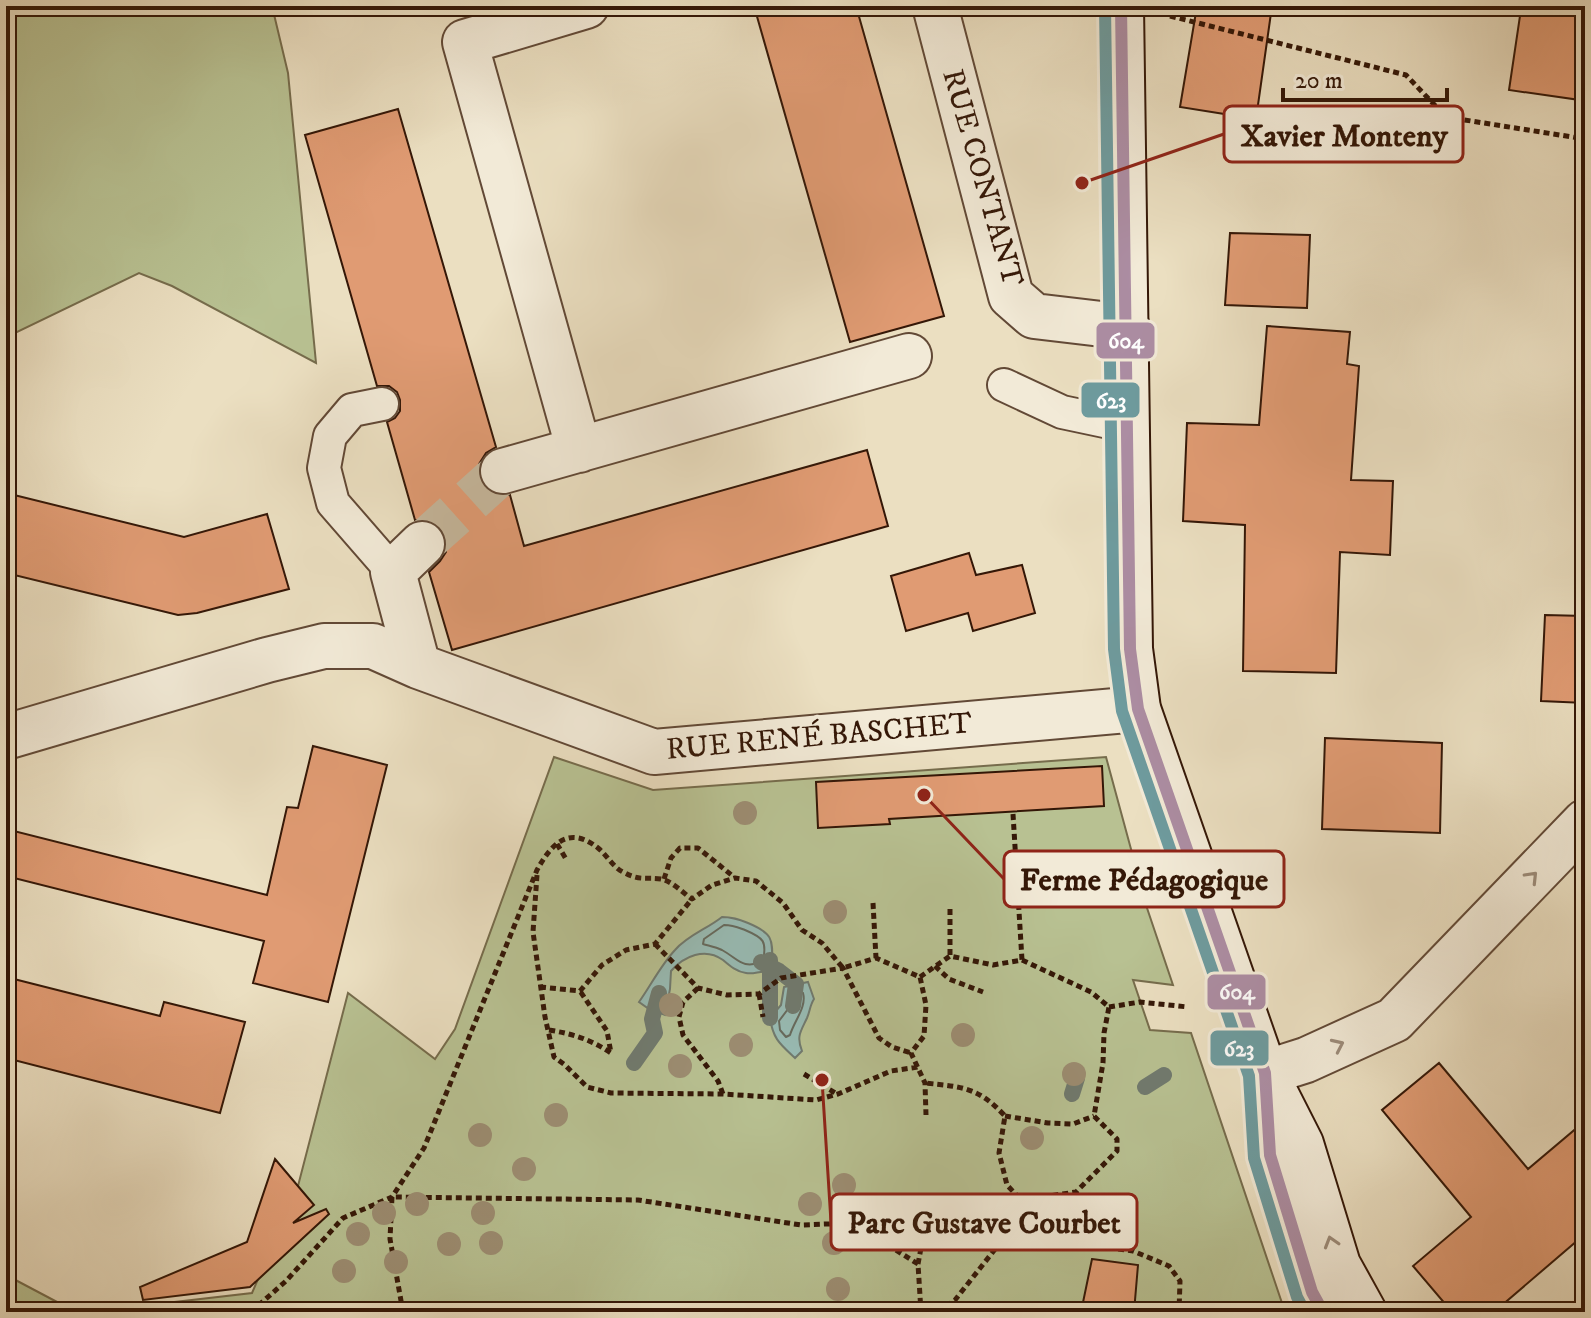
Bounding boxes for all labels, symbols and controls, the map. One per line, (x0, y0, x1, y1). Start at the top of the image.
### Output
scale bar (1283, 52, 1447, 102)
street label: RUE CONTANT (933, 65, 1031, 291)
text: 20 m (1295, 66, 1343, 96)
callout: Xavier Monteny (1224, 106, 1463, 162)
text: Xavier Monteny (1240, 117, 1448, 157)
line badge: 604 (1095, 321, 1156, 360)
text: 604 (1108, 328, 1145, 355)
line badge: 623 (1080, 381, 1141, 419)
text: 623 (1096, 388, 1126, 415)
street label: RUE RENÉ BASCHET (664, 704, 974, 769)
callout: Ferme Pédagogique (1004, 851, 1284, 907)
text: Ferme Pédagogique (1020, 861, 1268, 901)
one-way arrow (1522, 872, 1537, 886)
line badge: 604 (1206, 973, 1267, 1011)
text: 604 (1219, 979, 1256, 1006)
line badge: 623 (1209, 1029, 1270, 1067)
text: 623 (1224, 1036, 1254, 1063)
one-way arrow (1330, 1039, 1344, 1055)
callout: Parc Gustave Courbet (831, 1194, 1137, 1250)
text: Parc Gustave Courbet (847, 1204, 1122, 1244)
one-way arrow (1324, 1235, 1340, 1249)

